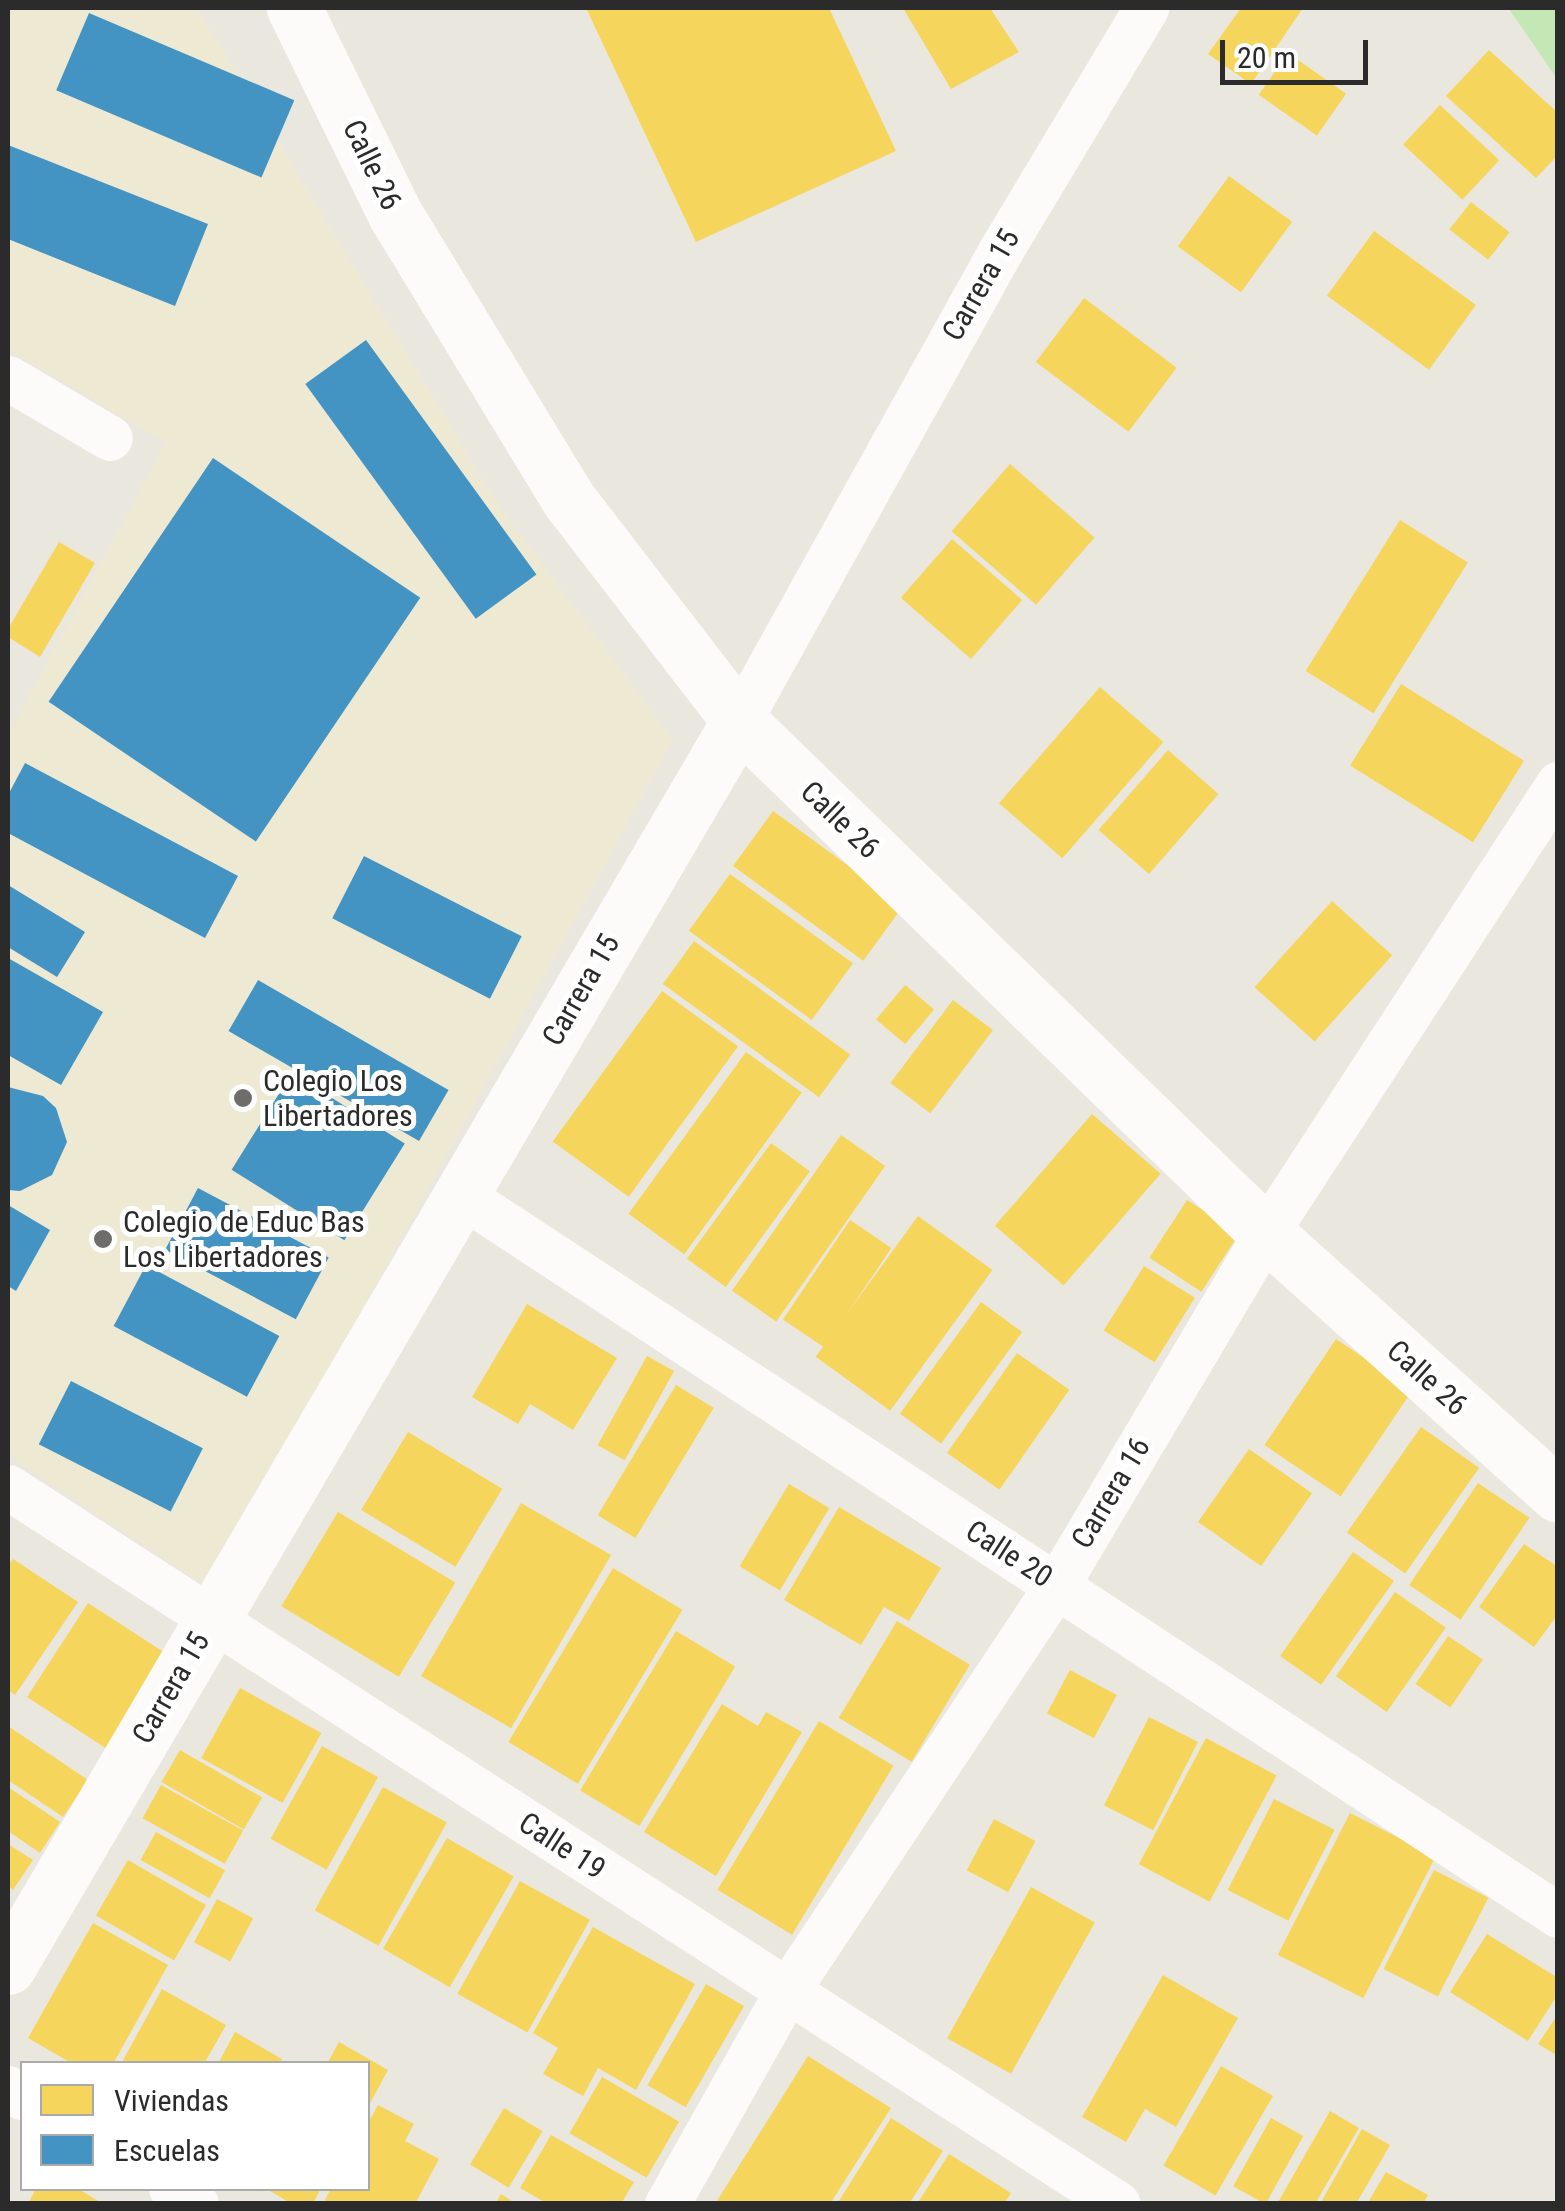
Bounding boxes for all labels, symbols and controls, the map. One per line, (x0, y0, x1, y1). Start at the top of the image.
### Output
scale bar (1225, 20, 1372, 82)
text: 20 m (1237, 40, 1296, 75)
street label: Calle 26 (335, 114, 409, 216)
street label: Carrera 15 (935, 223, 1027, 347)
street label: Calle 26 (793, 774, 887, 866)
street label: Carrera 15 (535, 928, 627, 1052)
place label: Colegio Los Libertadores (263, 1063, 413, 1134)
marker: Colegio Los Libertadores (232, 1087, 254, 1109)
place label: Colegio de Educ Bas Los Libertadores (123, 1204, 365, 1274)
marker: Colegio de Educ Bas Los Libertadores (92, 1228, 114, 1250)
street label: Calle 26 (1379, 1333, 1475, 1423)
street label: Carrera 16 (1064, 1431, 1158, 1555)
street label: Calle 20 (959, 1513, 1059, 1595)
street label: Carrera 15 (125, 1626, 217, 1750)
street label: Calle 19 (512, 1805, 612, 1887)
legend (20, 2061, 370, 2191)
text: Viviendas (114, 2083, 229, 2118)
text: Escuelas (114, 2133, 220, 2168)

